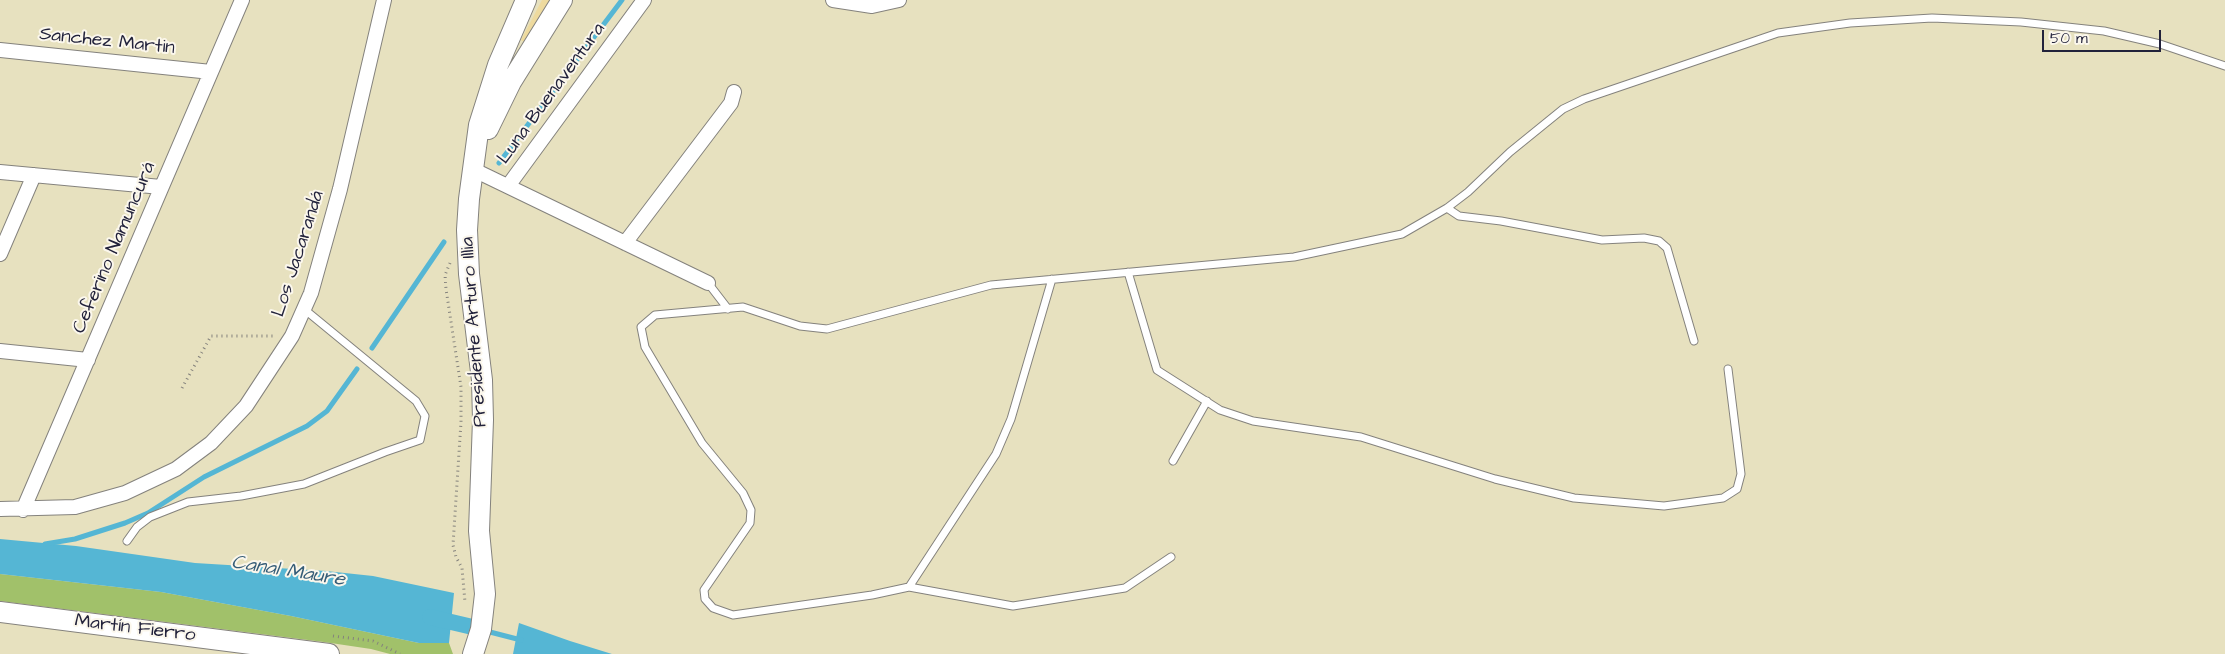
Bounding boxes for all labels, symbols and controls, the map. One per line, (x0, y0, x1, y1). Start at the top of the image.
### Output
street label: Luna Buenaventura (493, 19, 611, 169)
scale bar (2045, 20, 2164, 52)
street label: Sanchez Martin (38, 24, 176, 60)
text: 50 m (2050, 28, 2088, 49)
street label: Ceferino Namuncurá (69, 159, 161, 337)
street label: Los Jacarandá (268, 188, 330, 320)
street label: Presidente Arturo Illia (457, 236, 493, 428)
water label: Canal Maure (230, 551, 346, 593)
street label: Martín Fierro (73, 610, 197, 648)

